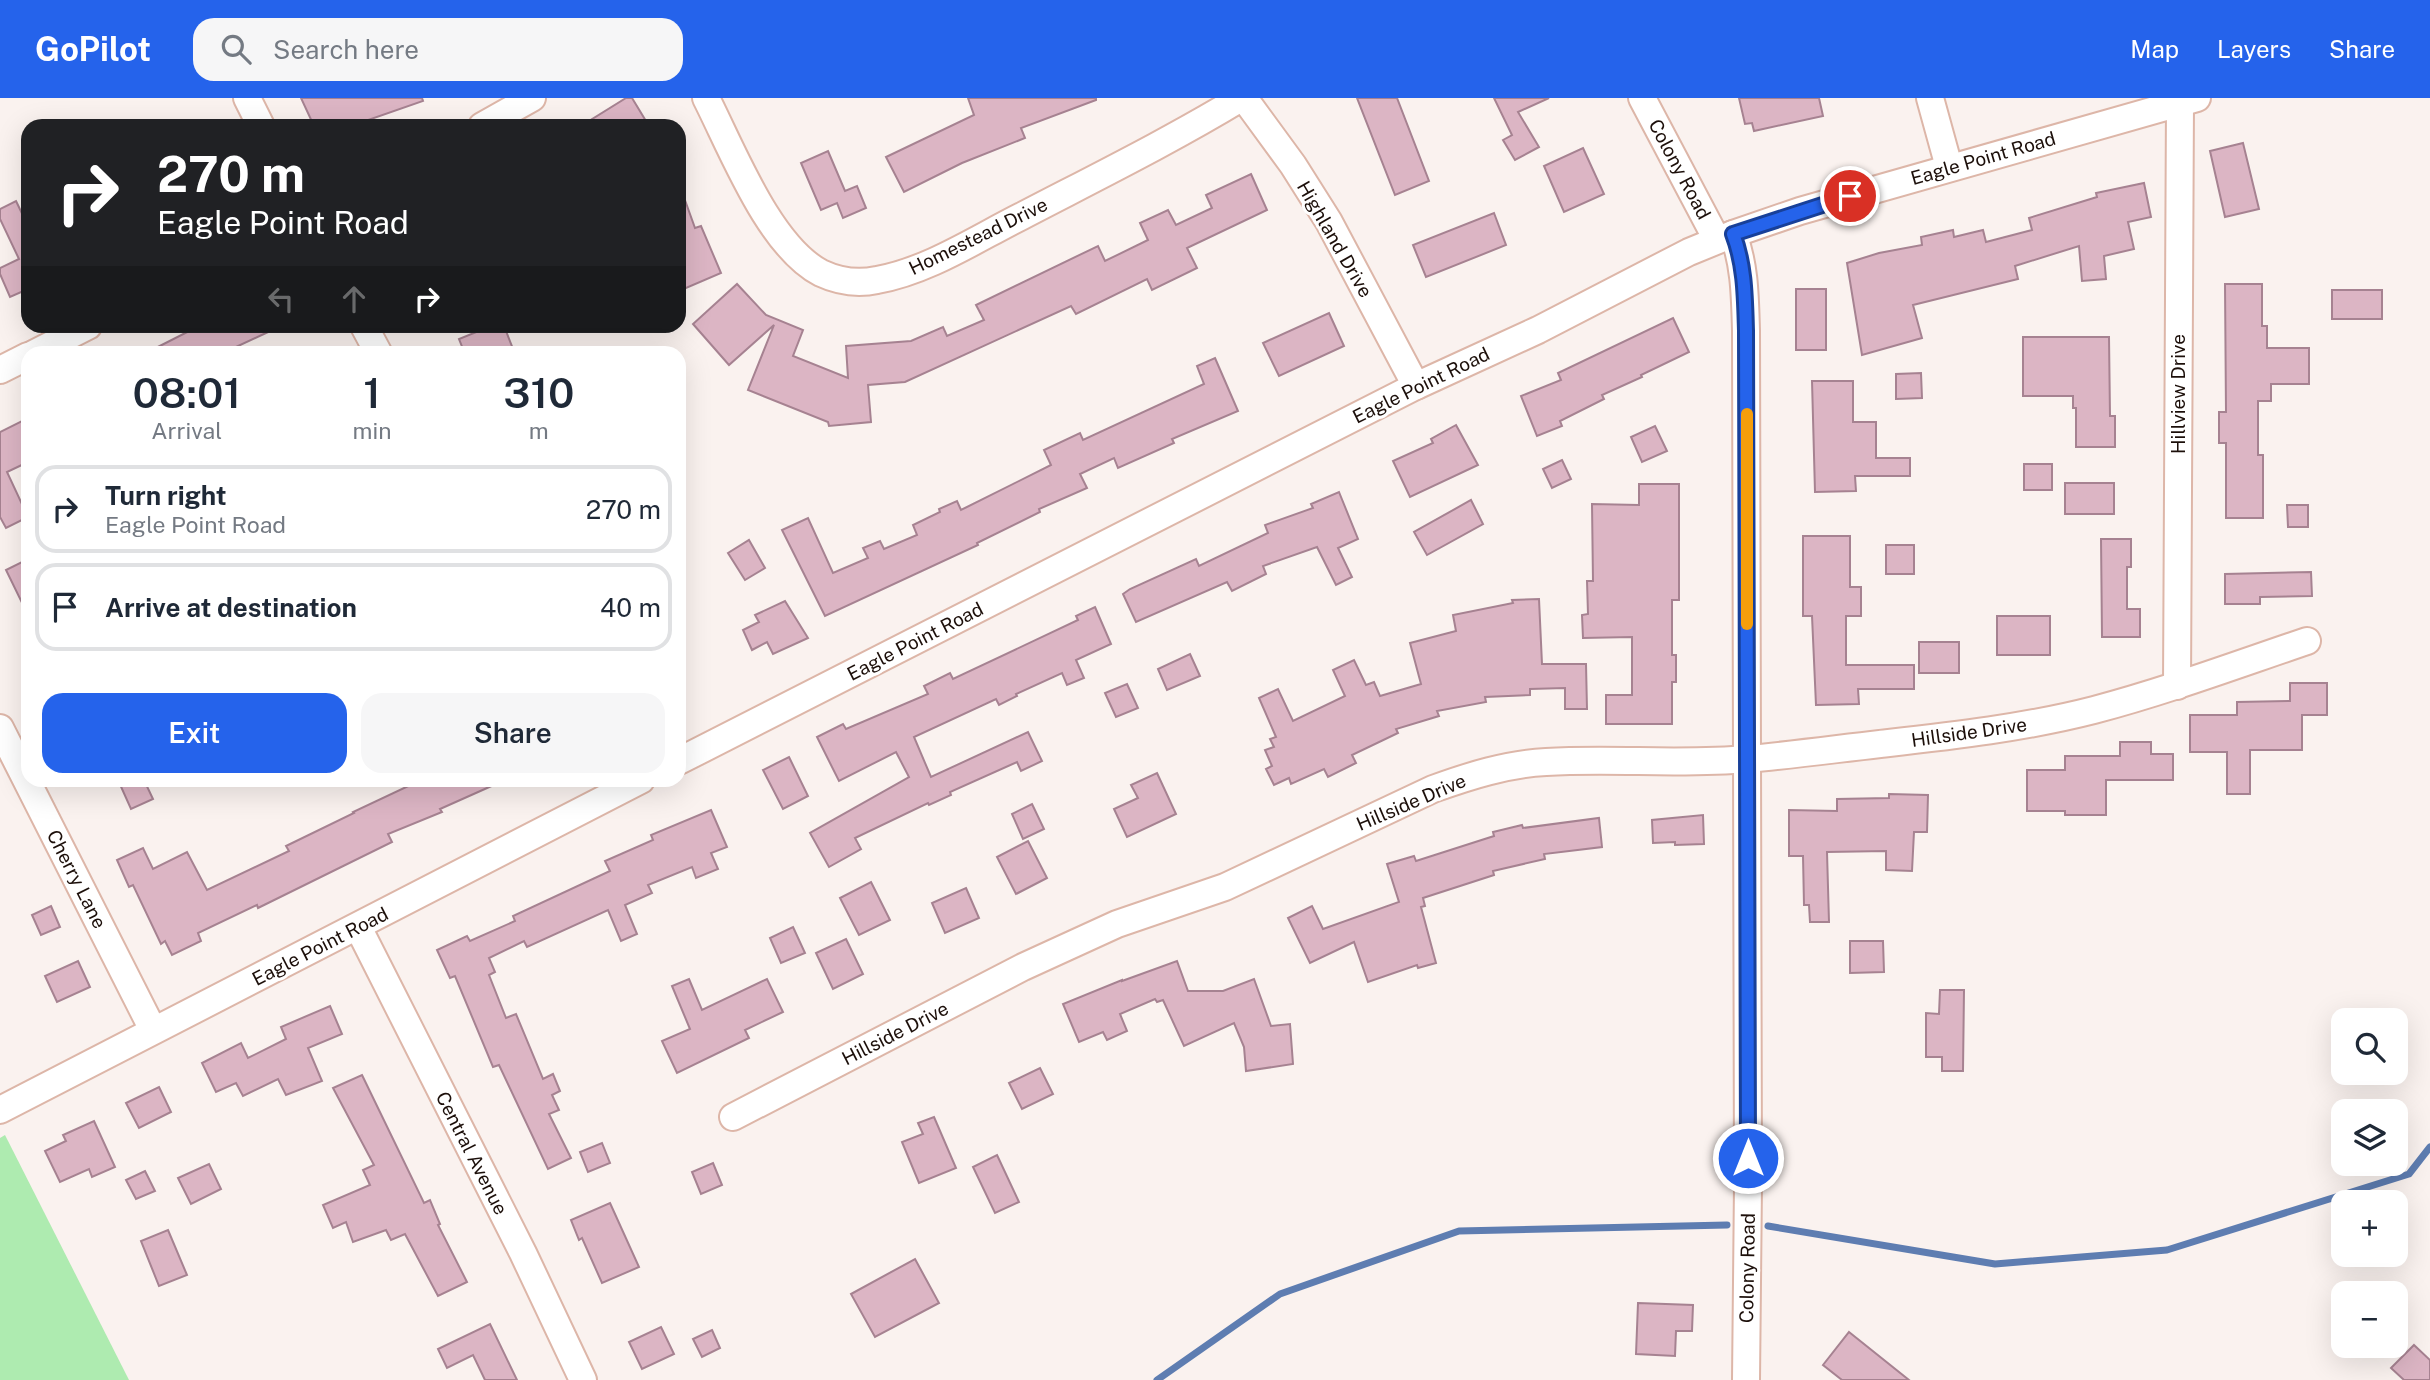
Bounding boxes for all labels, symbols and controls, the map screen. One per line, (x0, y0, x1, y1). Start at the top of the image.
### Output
search box (193, 18, 683, 81)
text: GoPilot (35, 30, 151, 68)
icon: search (217, 30, 255, 68)
text: Search here (273, 34, 419, 65)
text: Map (2130, 35, 2179, 63)
text: Layers (2217, 35, 2291, 63)
text: Share (2329, 35, 2395, 63)
street label: Colony Road (1644, 115, 1716, 223)
street label: Eagle Point Road (1908, 127, 2058, 189)
text: 270 m (157, 145, 305, 203)
icon: right (42, 147, 133, 238)
pin (1820, 166, 1880, 226)
street label: Highland Drive (1293, 177, 1377, 301)
icon: arrive (1831, 177, 1869, 215)
street label: Homestead Drive (905, 193, 1051, 279)
text: Eagle Point Road (157, 204, 409, 241)
icon: left (262, 280, 300, 318)
icon: ahead (335, 280, 373, 318)
icon: right (408, 280, 446, 318)
street label: Hillview Drive (2167, 334, 2189, 454)
street label: Eagle Point Road (1349, 342, 1493, 428)
text: 08:01 (133, 368, 241, 417)
text: 1 (363, 368, 381, 417)
text: 310 (503, 368, 574, 417)
text: Arrival (151, 417, 222, 444)
text: min (353, 417, 392, 444)
text: m (529, 417, 549, 444)
text: Turn right (105, 480, 227, 511)
icon: right (46, 490, 84, 528)
text: 270 m (586, 494, 661, 525)
text: Eagle Point Road (105, 511, 286, 538)
icon: arrive (46, 588, 84, 626)
text: Arrive at destination (105, 592, 357, 623)
text: 40 m (600, 592, 661, 623)
street label: Eagle Point Road (843, 597, 987, 685)
button: Exit (42, 693, 347, 773)
button: Share (361, 693, 665, 773)
street label: Hillside Drive (1910, 713, 2028, 751)
street label: Hillside Drive (1353, 769, 1469, 835)
street label: Cherry Lane (43, 826, 111, 932)
street label: Eagle Point Road (248, 902, 392, 990)
street label: Hillside Drive (838, 997, 952, 1069)
map controls (2331, 1008, 2408, 1358)
button: search (2331, 1008, 2408, 1085)
street label: Central Avenue (432, 1088, 512, 1218)
button: layers (2331, 1099, 2408, 1176)
position arrow (1711, 1121, 1785, 1195)
button: + (2331, 1190, 2408, 1267)
street label: Colony Road (1735, 1213, 1759, 1323)
button: − (2331, 1281, 2408, 1358)

